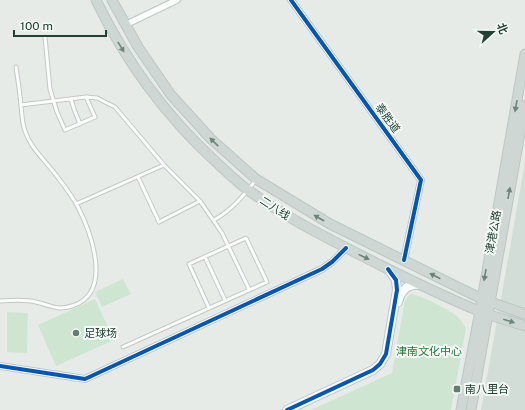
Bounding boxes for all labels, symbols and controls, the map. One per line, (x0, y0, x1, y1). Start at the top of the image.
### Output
scale bar (14, 12, 106, 38)
north arrow (473, 12, 513, 52)
text: 100 m (20, 19, 53, 33)
text: 北 (495, 21, 510, 36)
one-way arrow (118, 41, 125, 53)
one-way arrow (512, 100, 518, 112)
street label: 泰胜道 (373, 101, 403, 135)
one-way arrow (209, 137, 219, 147)
one-way arrow (507, 187, 513, 199)
street label: 二八线 (258, 194, 292, 222)
street label: 津港公路 (483, 209, 503, 255)
one-way arrow (313, 214, 325, 221)
one-way arrow (358, 254, 369, 260)
one-way arrow (482, 269, 488, 281)
one-way arrow (430, 273, 441, 280)
one-way arrow (503, 318, 515, 324)
place label: 足球场 (84, 327, 117, 339)
marker: 足球场 (71, 328, 81, 338)
park label: 津南文化中心 (396, 345, 462, 357)
place label: 南八里台 (465, 383, 509, 395)
marker: 南八里台 (452, 384, 462, 394)

